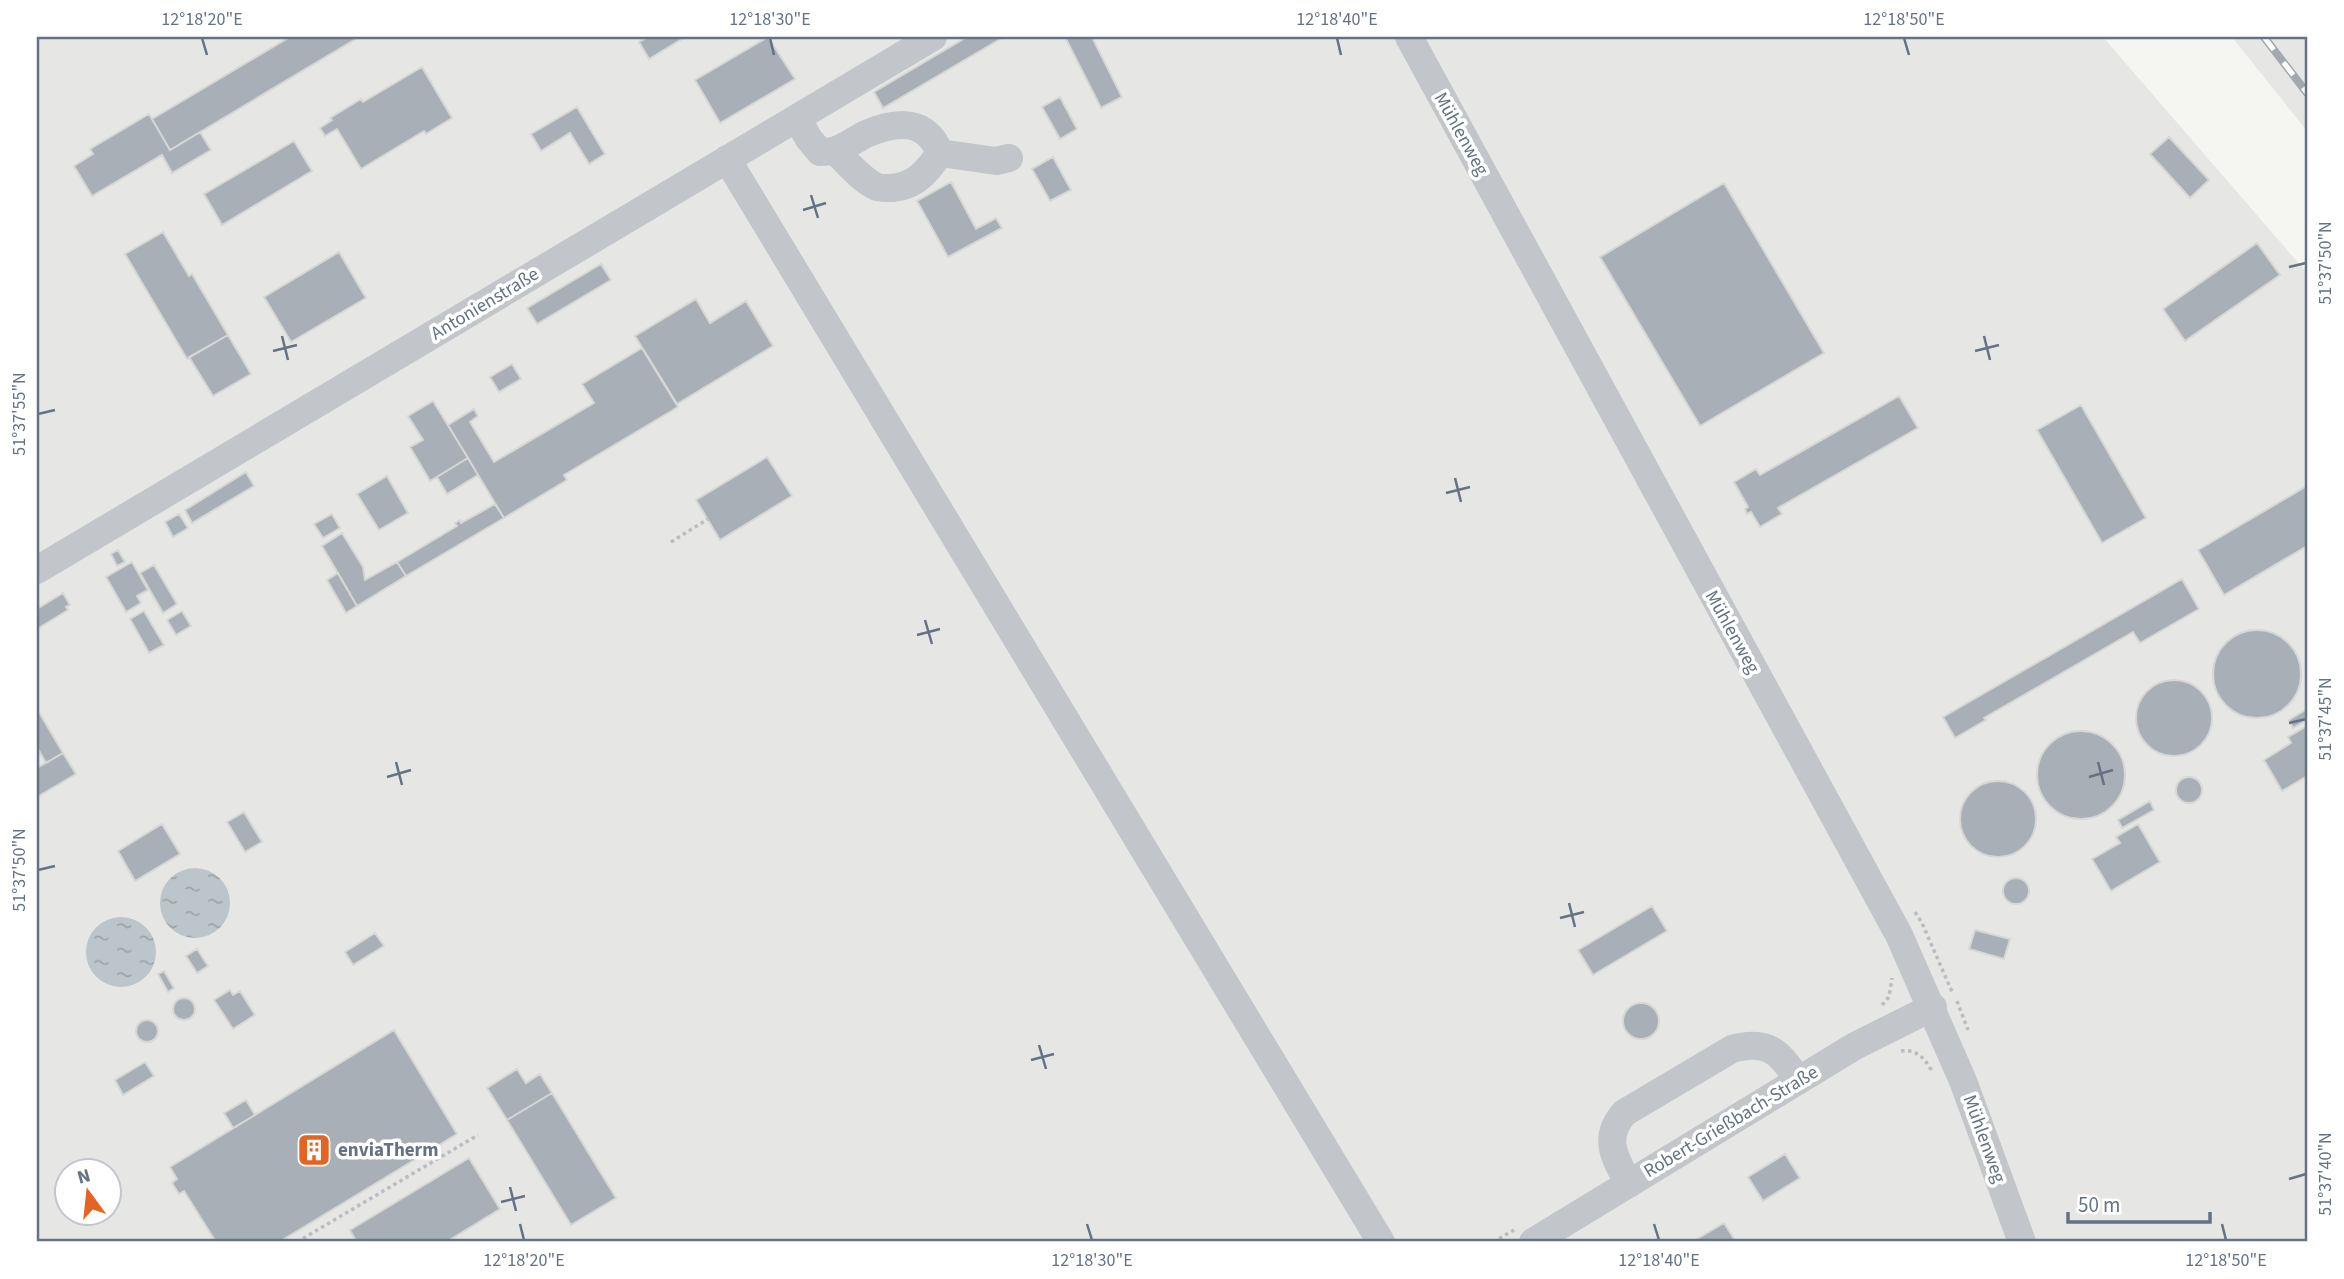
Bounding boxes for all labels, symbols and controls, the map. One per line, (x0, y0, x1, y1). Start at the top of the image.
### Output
text: 12°18'20"E (161, 7, 243, 32)
text: 12°18'30"E (729, 7, 811, 32)
text: 12°18'40"E (1296, 7, 1378, 32)
text: 12°18'50"E (1863, 7, 1945, 32)
street label: Mühlenweg (1427, 87, 1495, 181)
text: 51°37'50"N (2313, 221, 2338, 305)
street label: Antonienstraße (426, 261, 544, 347)
text: 51°37'55"N (7, 372, 32, 456)
street label: Mühlenweg (1698, 585, 1766, 679)
text: 51°37'45"N (2313, 677, 2338, 761)
text: 51°37'50"N (7, 828, 32, 912)
street label: Robert-Grießbach-Straße (1639, 1059, 1823, 1185)
street label: Mühlenweg (1956, 1091, 2012, 1187)
building icon: enviaTherm (295, 1131, 333, 1169)
text: 51°37'40"N (2313, 1132, 2338, 1216)
place label: enviaTherm (338, 1137, 438, 1164)
north arrow (52, 1156, 122, 1226)
text: N (74, 1162, 94, 1192)
scale bar (2068, 1181, 2209, 1225)
text: 50 m (2078, 1190, 2120, 1220)
text: 12°18'20"E (483, 1248, 565, 1273)
text: 12°18'30"E (1051, 1248, 1133, 1273)
text: 12°18'40"E (1618, 1248, 1700, 1273)
text: 12°18'50"E (2185, 1248, 2267, 1273)

